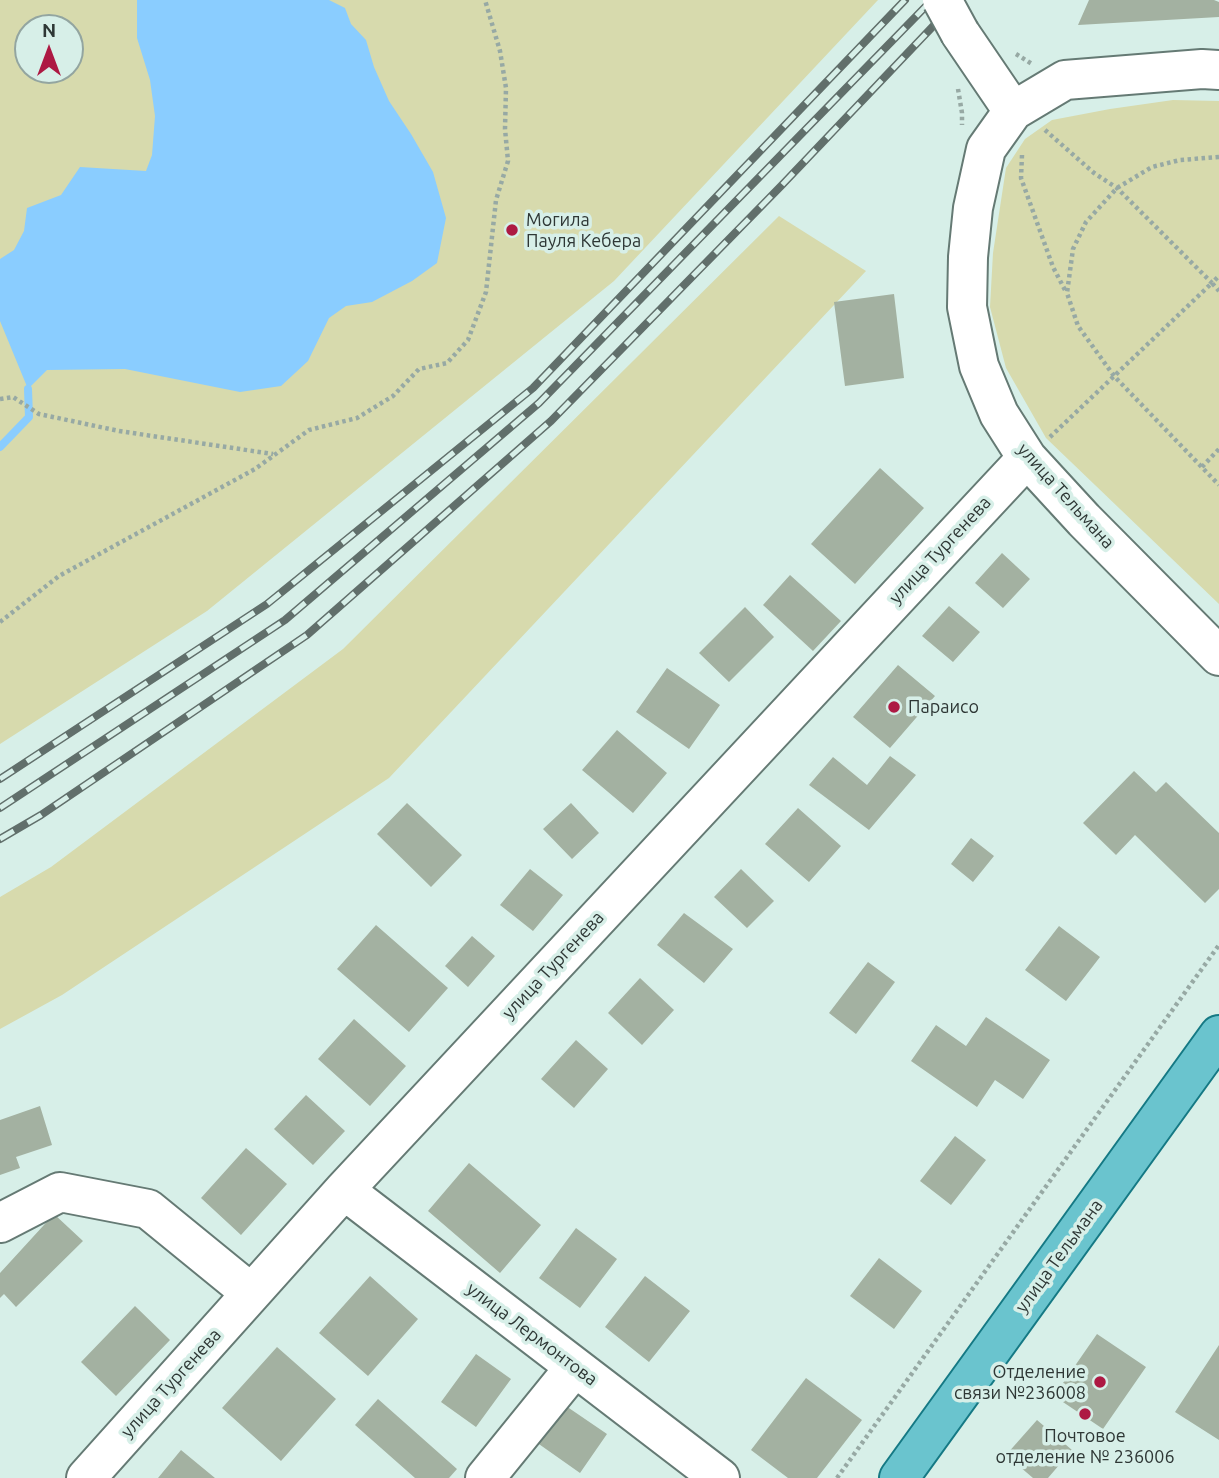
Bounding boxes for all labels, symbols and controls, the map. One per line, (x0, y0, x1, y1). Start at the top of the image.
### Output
north arrow (14, 14, 84, 84)
text: N (42, 19, 56, 41)
place label: Могила Пауля Кебера (526, 209, 641, 252)
marker: Могила Пауля Кебера (504, 222, 520, 238)
street label: улица Тельмана (1013, 439, 1119, 553)
street label: улица Тургенева (885, 492, 995, 608)
place label: Параисо (908, 696, 979, 718)
marker: Параисо (886, 699, 902, 715)
street label: улица Тургенева (498, 907, 608, 1023)
street label: улица Тельмана (1011, 1195, 1107, 1317)
street label: улица Лермонтова (462, 1278, 602, 1390)
street label: улица Тургенева (116, 1324, 226, 1442)
place label: Отделение связи №236008 (954, 1361, 1086, 1404)
marker: Отделение связи №236008 (1092, 1374, 1108, 1390)
marker: Почтовое отделение № 236006 (1077, 1406, 1093, 1422)
place label: Почтовое отделение № 236006 (995, 1425, 1175, 1468)

